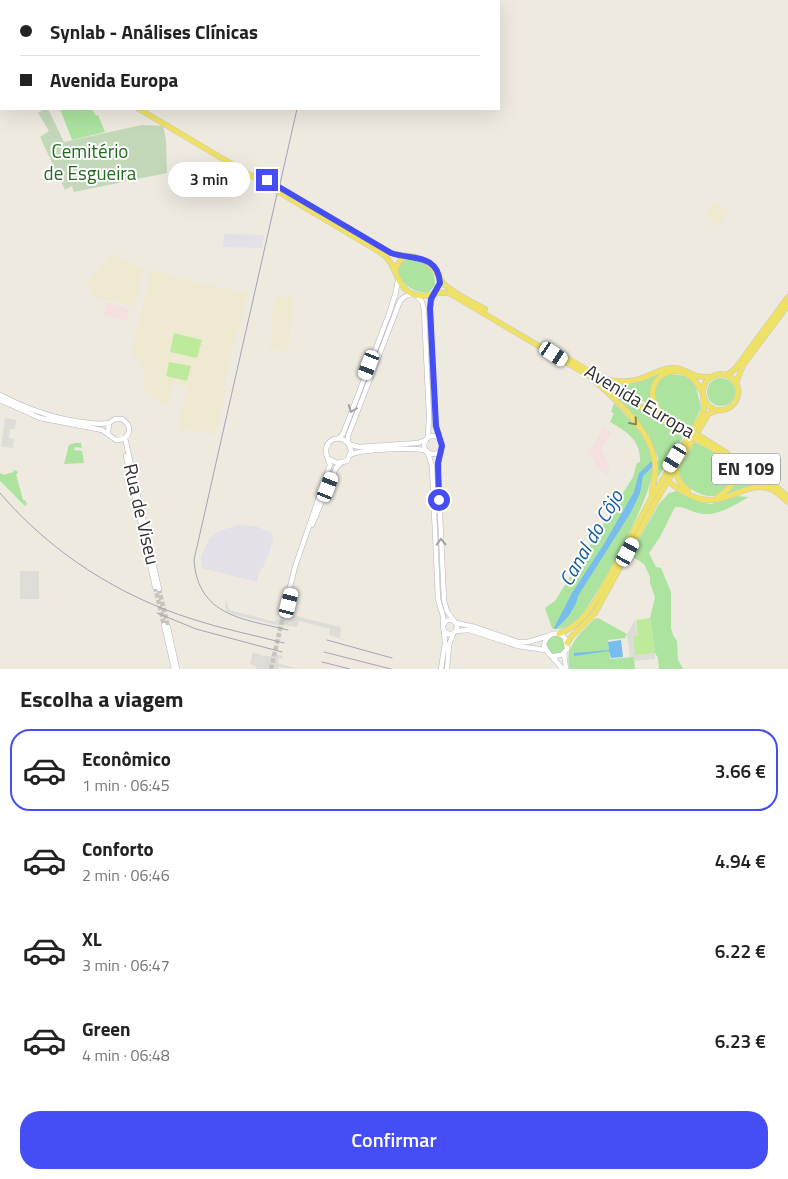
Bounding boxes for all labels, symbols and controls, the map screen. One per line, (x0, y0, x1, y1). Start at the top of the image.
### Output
text: Synlab - Análises Clínicas (50, 17, 258, 46)
text: Avenida Europa (50, 65, 178, 94)
park label: Cemitério de Esgueira (44, 136, 137, 187)
callout: 3 min (167, 162, 250, 198)
text: 3 min (190, 167, 228, 191)
route end (256, 169, 278, 191)
car (537, 339, 570, 369)
car (356, 348, 381, 382)
street label: Avenida Europa (580, 356, 701, 445)
one-way arrow (348, 404, 358, 412)
one-way arrow (629, 416, 638, 425)
car (660, 441, 689, 475)
road number: EN 109 (712, 454, 780, 484)
street label: Rua de Viseu (117, 460, 168, 567)
car (315, 470, 340, 504)
water label: Canal do Côjo (551, 483, 631, 592)
route start (428, 489, 450, 511)
car (614, 535, 641, 569)
one-way arrow (436, 537, 447, 545)
car (278, 587, 299, 619)
text: Escolha a viagem (20, 682, 184, 716)
text: Econômico (82, 744, 171, 773)
icon: car (22, 748, 67, 793)
text: 3.66 € (715, 756, 766, 785)
text: 1 min · 06:45 (82, 773, 170, 797)
text: Conforto (82, 834, 154, 863)
icon: car (22, 838, 67, 883)
text: 4.94 € (715, 846, 766, 875)
text: 2 min · 06:46 (82, 863, 170, 887)
text: XL (82, 924, 102, 953)
icon: car (22, 928, 67, 973)
text: 6.22 € (715, 936, 766, 965)
text: 3 min · 06:47 (82, 953, 170, 977)
text: Green (82, 1014, 131, 1043)
icon: car (22, 1018, 67, 1063)
text: 6.23 € (715, 1026, 766, 1055)
text: 4 min · 06:48 (82, 1043, 170, 1067)
button: Confirmar (20, 1111, 768, 1169)

